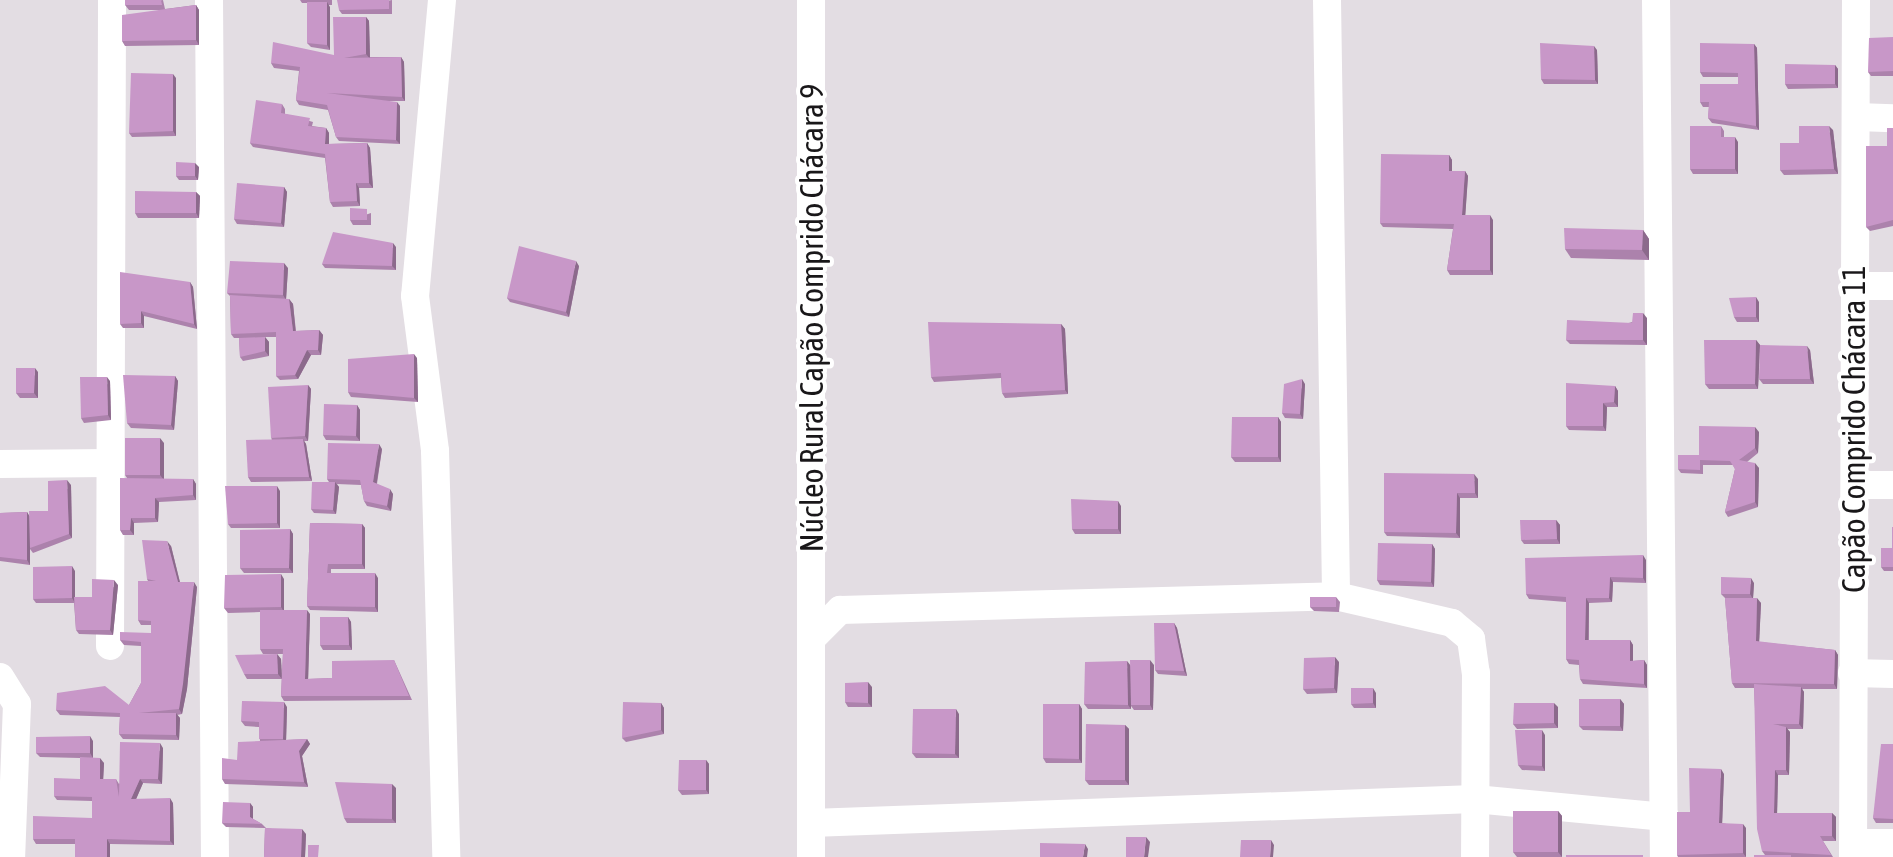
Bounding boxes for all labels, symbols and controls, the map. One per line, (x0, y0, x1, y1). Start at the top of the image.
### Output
street label: Núcleo Rural Capão Comprido Chácara 9 (793, 84, 831, 552)
street label: Capão Comprido Chácara 11 (1835, 265, 1873, 593)

